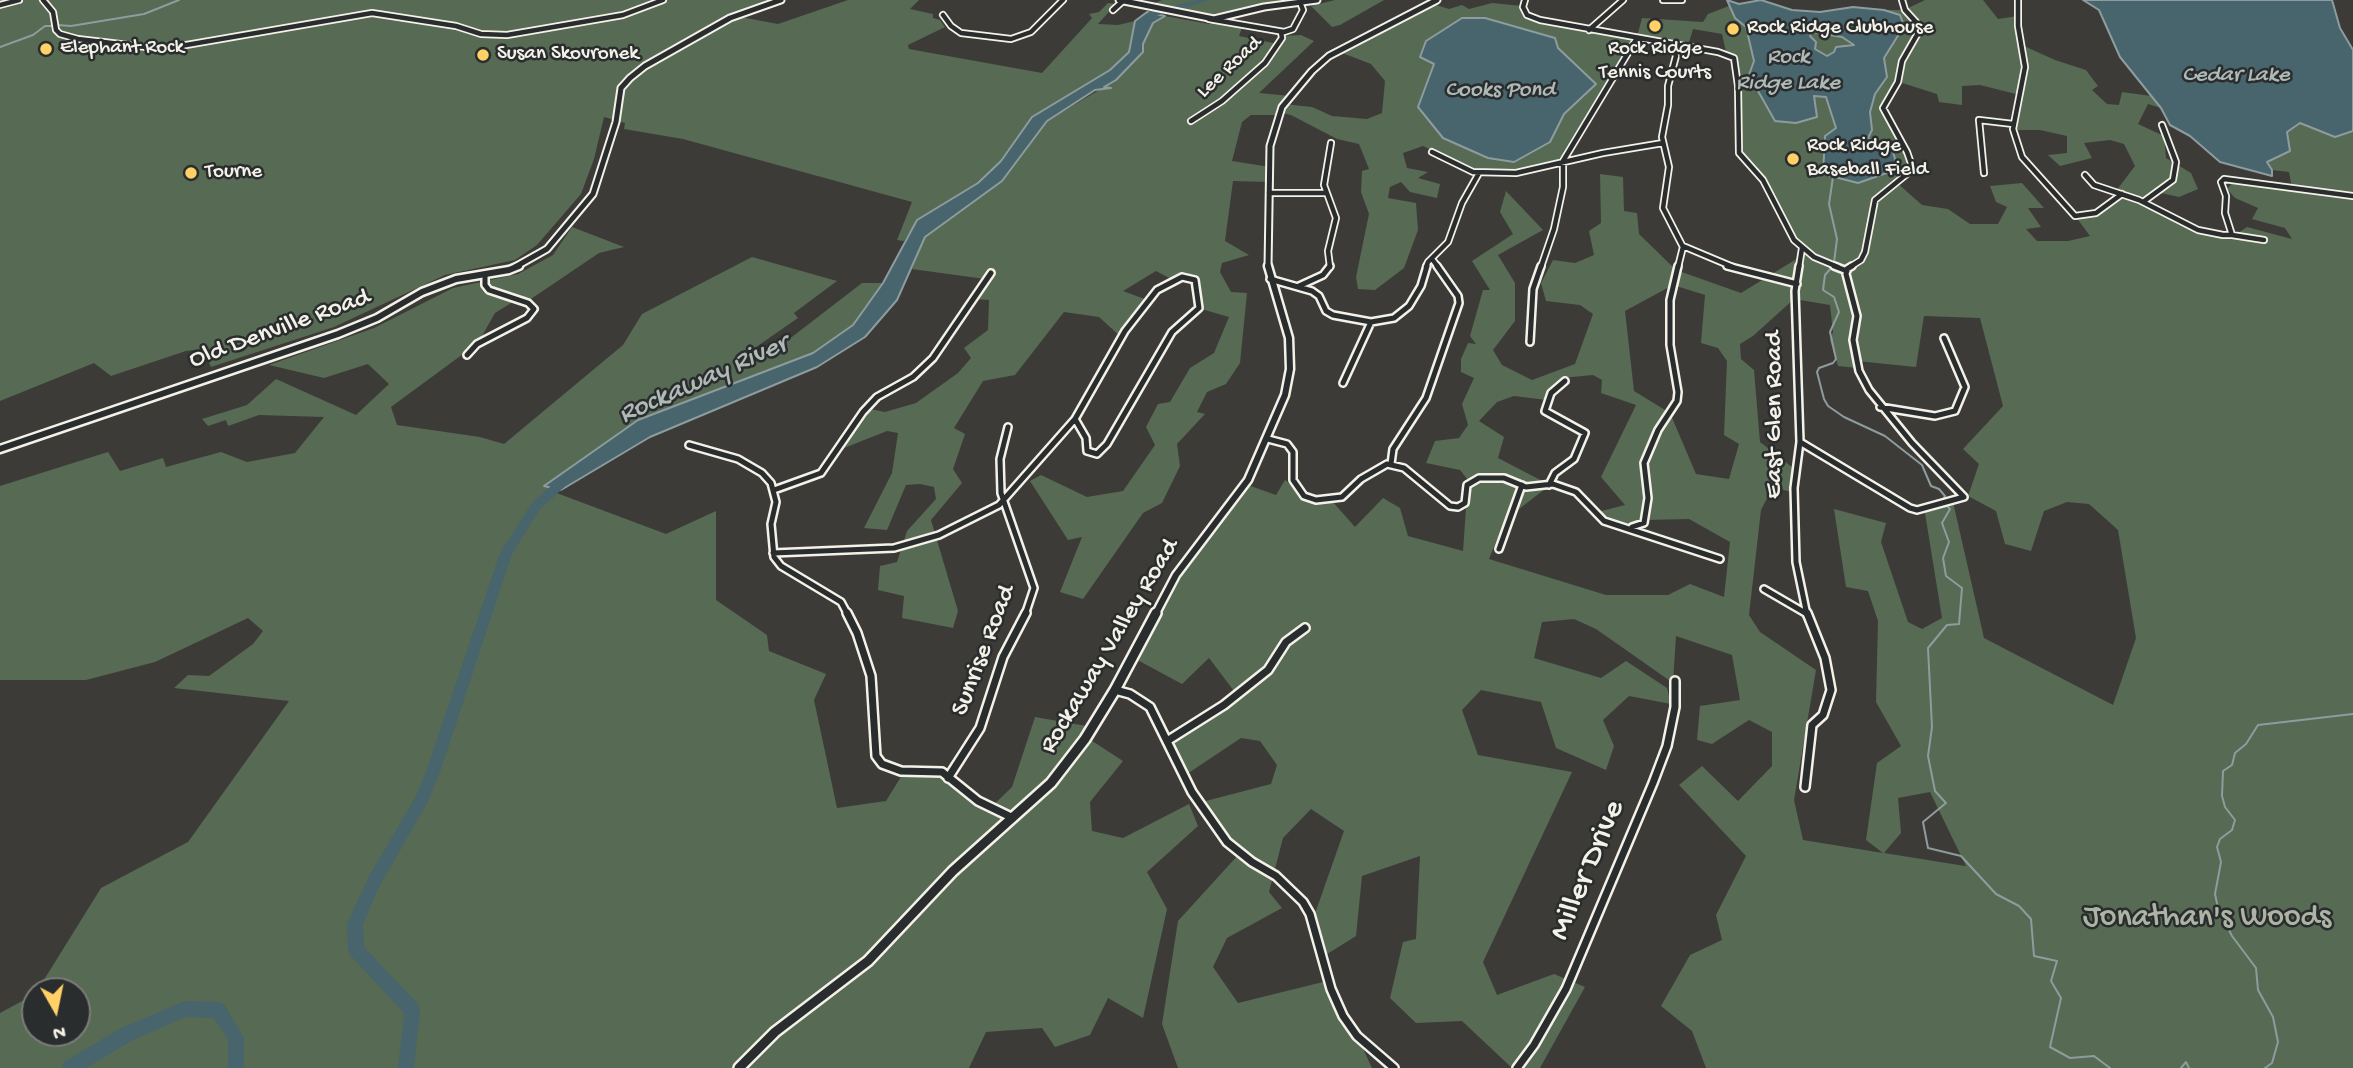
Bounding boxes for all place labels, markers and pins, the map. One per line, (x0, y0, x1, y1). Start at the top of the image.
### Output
place label: Rock Ridge Clubhouse (1747, 16, 1934, 42)
marker: Rock Ridge Tennis Courts (1647, 18, 1663, 34)
marker: Rock Ridge Clubhouse (1725, 21, 1741, 37)
place label: Elephant Rock (60, 36, 184, 62)
place label: Rock Ridge Tennis Courts (1599, 37, 1711, 87)
marker: Elephant Rock (38, 41, 54, 57)
place label: Susan Skovronek (497, 42, 639, 68)
marker: Susan Skovronek (475, 47, 491, 63)
place label: Rock Ridge Baseball Field (1807, 134, 1928, 184)
marker: Rock Ridge Baseball Field (1785, 151, 1801, 167)
place label: Tourne (205, 160, 262, 186)
marker: Tourne (183, 165, 199, 181)

